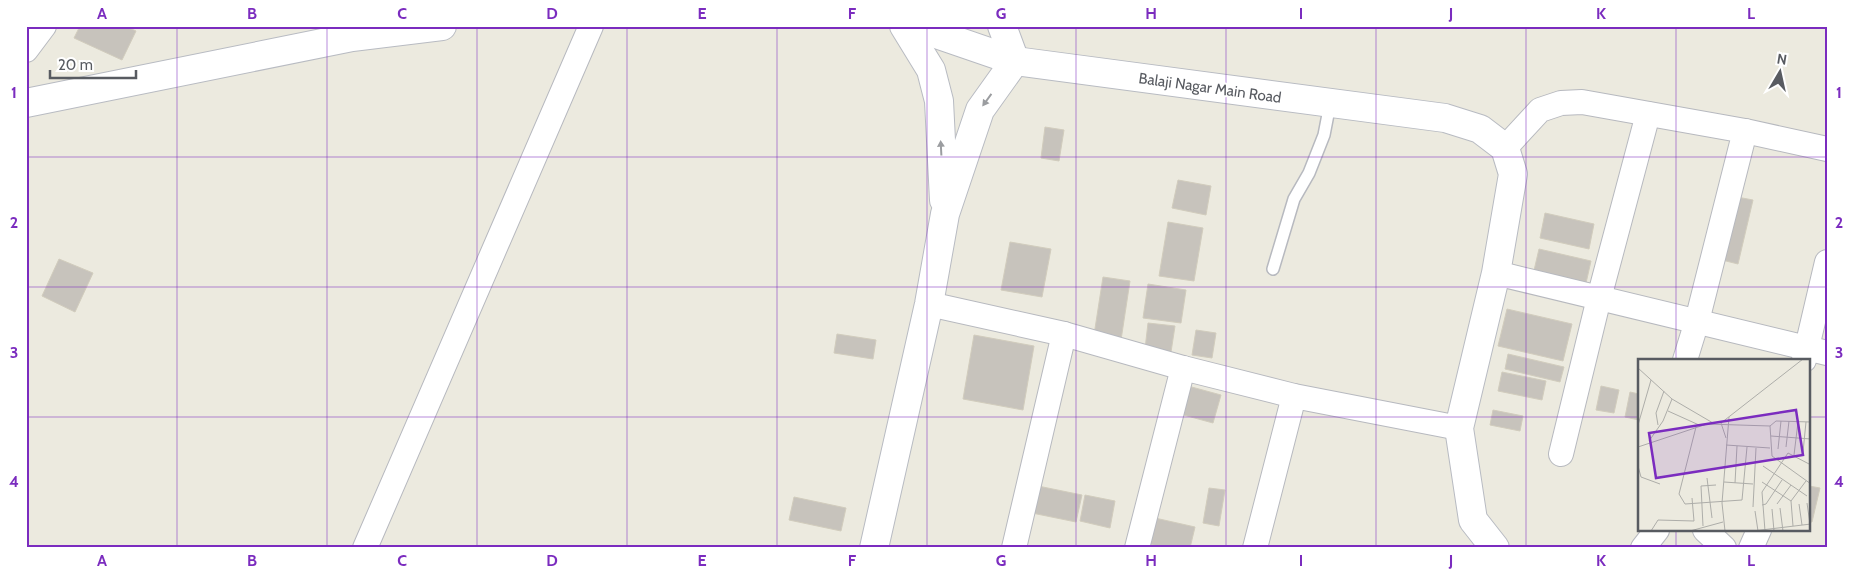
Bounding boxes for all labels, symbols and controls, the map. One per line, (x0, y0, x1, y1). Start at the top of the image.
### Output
text: A (97, 4, 107, 23)
text: B (247, 4, 257, 23)
text: C (397, 4, 407, 23)
text: D (546, 4, 558, 23)
text: E (697, 4, 707, 23)
text: F (848, 4, 857, 23)
text: G (996, 4, 1006, 23)
text: H (1145, 4, 1157, 23)
text: I (1299, 4, 1303, 23)
text: J (1448, 4, 1453, 23)
text: K (1596, 4, 1606, 23)
text: L (1747, 4, 1755, 23)
scale bar (50, 48, 136, 80)
north arrow (1756, 48, 1806, 98)
text: N (1776, 49, 1788, 69)
text: 20 m (58, 56, 93, 74)
street label: Balaji Nagar Main Road (1138, 69, 1282, 107)
text: 1 (11, 83, 17, 102)
text: 1 (1836, 83, 1842, 102)
one-way arrow (982, 94, 992, 107)
one-way arrow (937, 139, 945, 155)
text: 2 (10, 213, 18, 232)
text: 2 (1835, 213, 1843, 232)
text: 3 (10, 343, 18, 362)
text: 3 (1835, 343, 1843, 362)
inset map (1638, 359, 1810, 532)
text: 4 (9, 472, 19, 491)
text: 4 (1834, 472, 1844, 491)
text: A (97, 551, 107, 570)
text: B (247, 551, 257, 570)
text: C (397, 551, 407, 570)
text: D (546, 551, 558, 570)
text: E (697, 551, 707, 570)
text: F (848, 551, 857, 570)
text: G (996, 551, 1006, 570)
text: H (1145, 551, 1157, 570)
text: I (1299, 551, 1303, 570)
text: J (1448, 551, 1453, 570)
text: K (1596, 551, 1606, 570)
text: L (1747, 551, 1755, 570)

